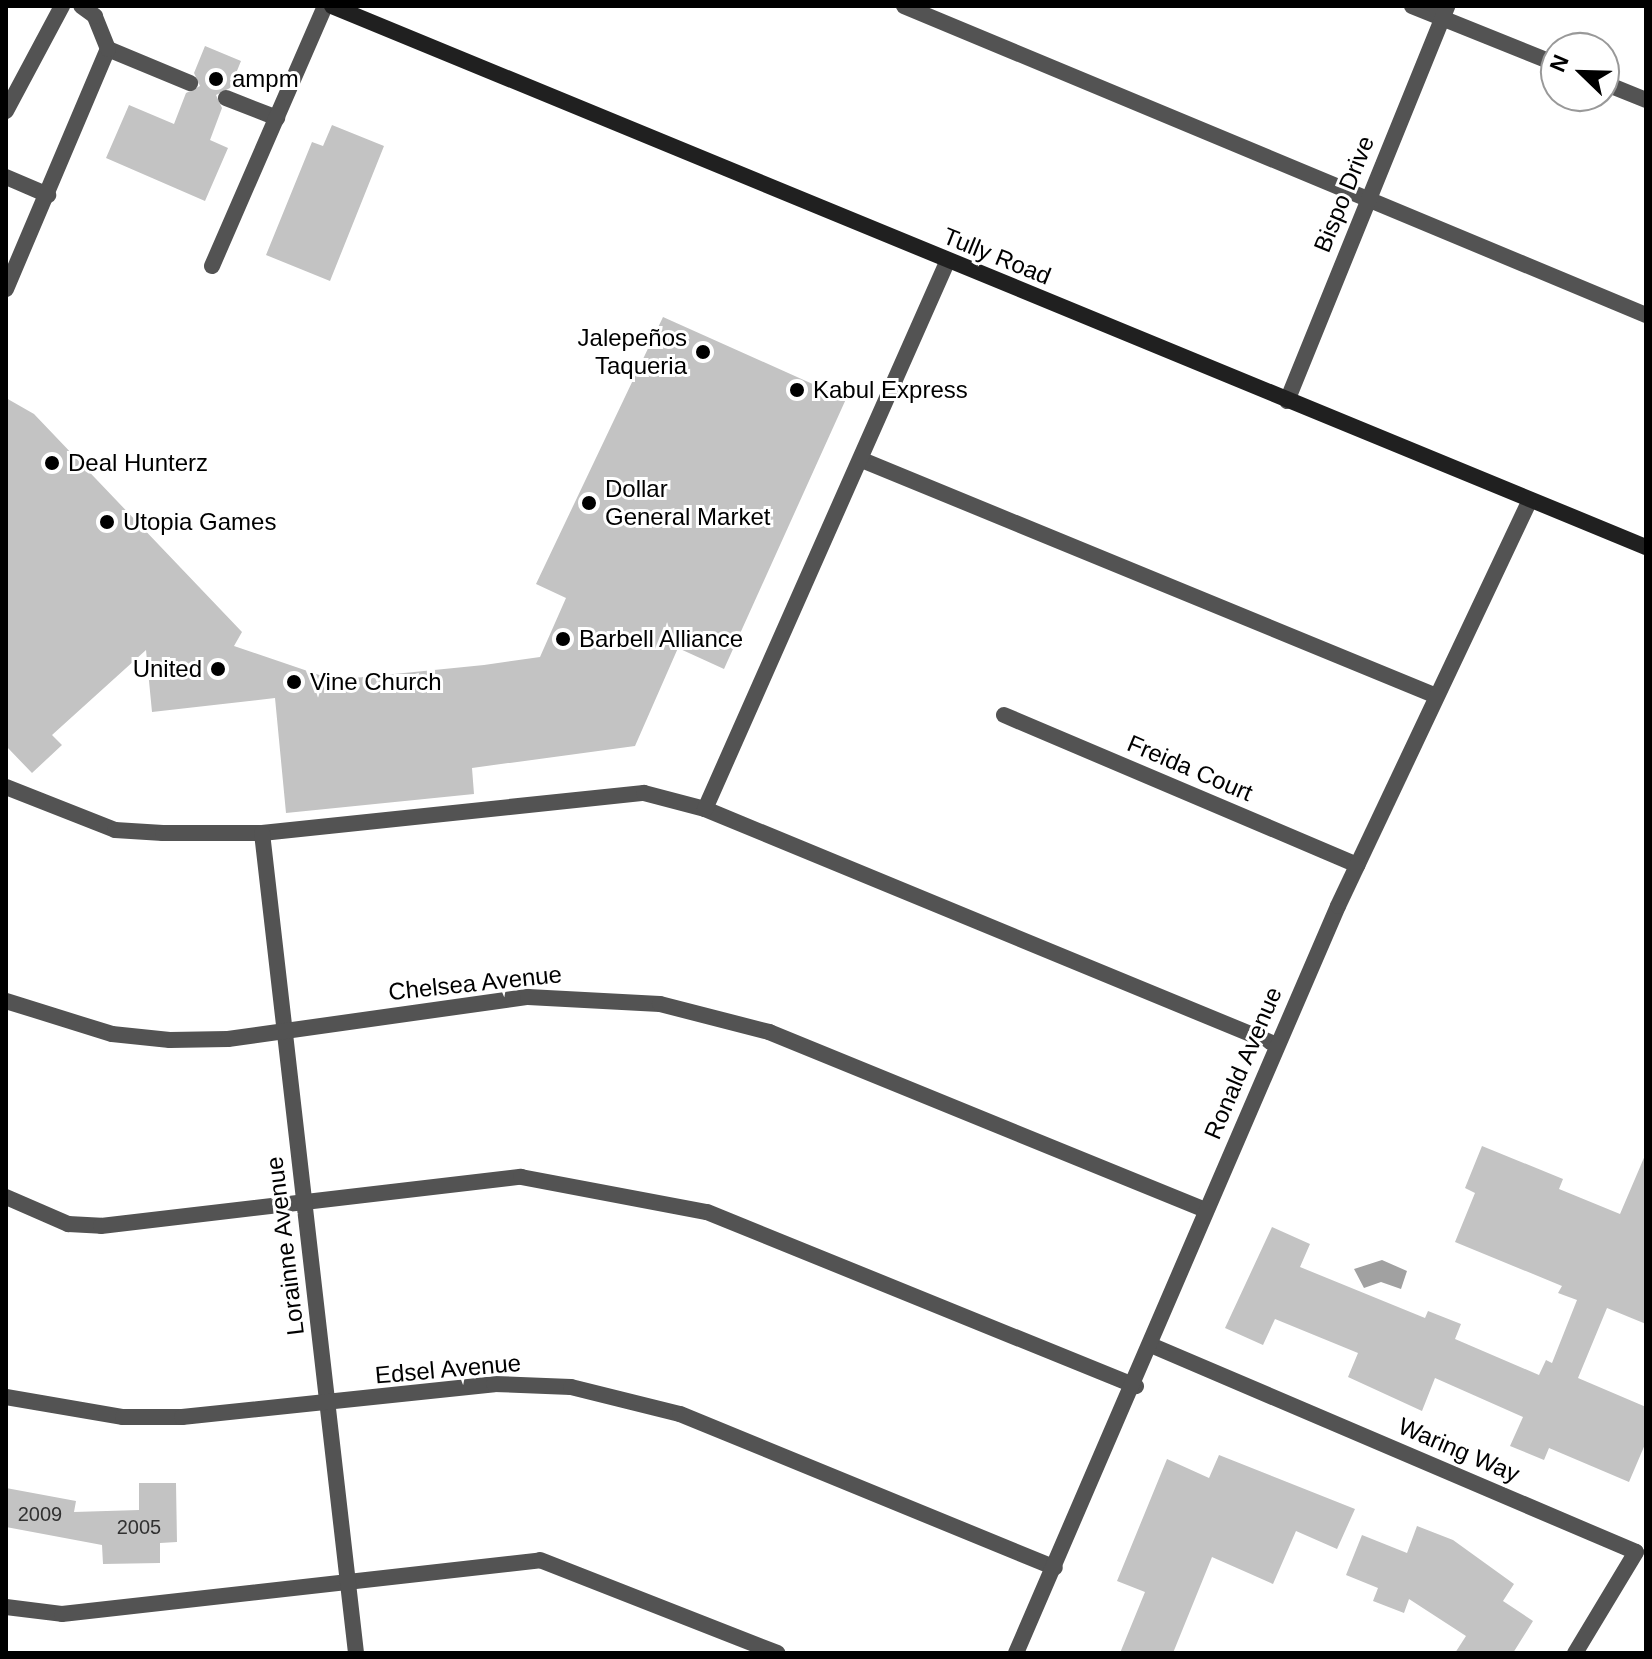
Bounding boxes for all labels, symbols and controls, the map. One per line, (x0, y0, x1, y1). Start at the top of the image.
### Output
north arrow (1540, 32, 1620, 112)
text: N (1545, 51, 1574, 75)
place label: ampm (232, 65, 299, 93)
marker: ampm (207, 70, 225, 88)
street label: Bispo Drive (1308, 132, 1380, 256)
street label: Tully Road (939, 221, 1055, 291)
place label: Jalepeños Taqueria (578, 324, 687, 380)
marker: Jalepeños Taqueria (694, 343, 712, 361)
place label: Kabul Express (813, 376, 968, 404)
marker: Kabul Express (788, 381, 806, 399)
place label: Deal Hunterz (68, 449, 208, 477)
marker: Deal Hunterz (43, 454, 61, 472)
place label: Dollar General Market (605, 475, 770, 531)
marker: Dollar General Market (580, 494, 598, 512)
place label: Utopia Games (123, 508, 276, 536)
marker: Utopia Games (98, 513, 116, 531)
place label: Barbell Alliance (579, 625, 744, 653)
marker: Barbell Alliance (554, 630, 572, 648)
place label: United (133, 655, 202, 683)
marker: United (209, 660, 227, 678)
place label: Vine Church (310, 668, 442, 696)
marker: Vine Church (285, 673, 303, 691)
street label: Freida Court (1123, 729, 1257, 807)
street label: Chelsea Avenue (386, 959, 564, 1007)
street label: Ronald Avenue (1198, 982, 1288, 1144)
street label: Lorainne Avenue (260, 1154, 310, 1338)
street label: Edsel Avenue (373, 1348, 523, 1390)
street label: Waring Way (1394, 1412, 1524, 1488)
house number: 2009 (18, 1502, 62, 1526)
house number: 2005 (117, 1515, 161, 1539)

